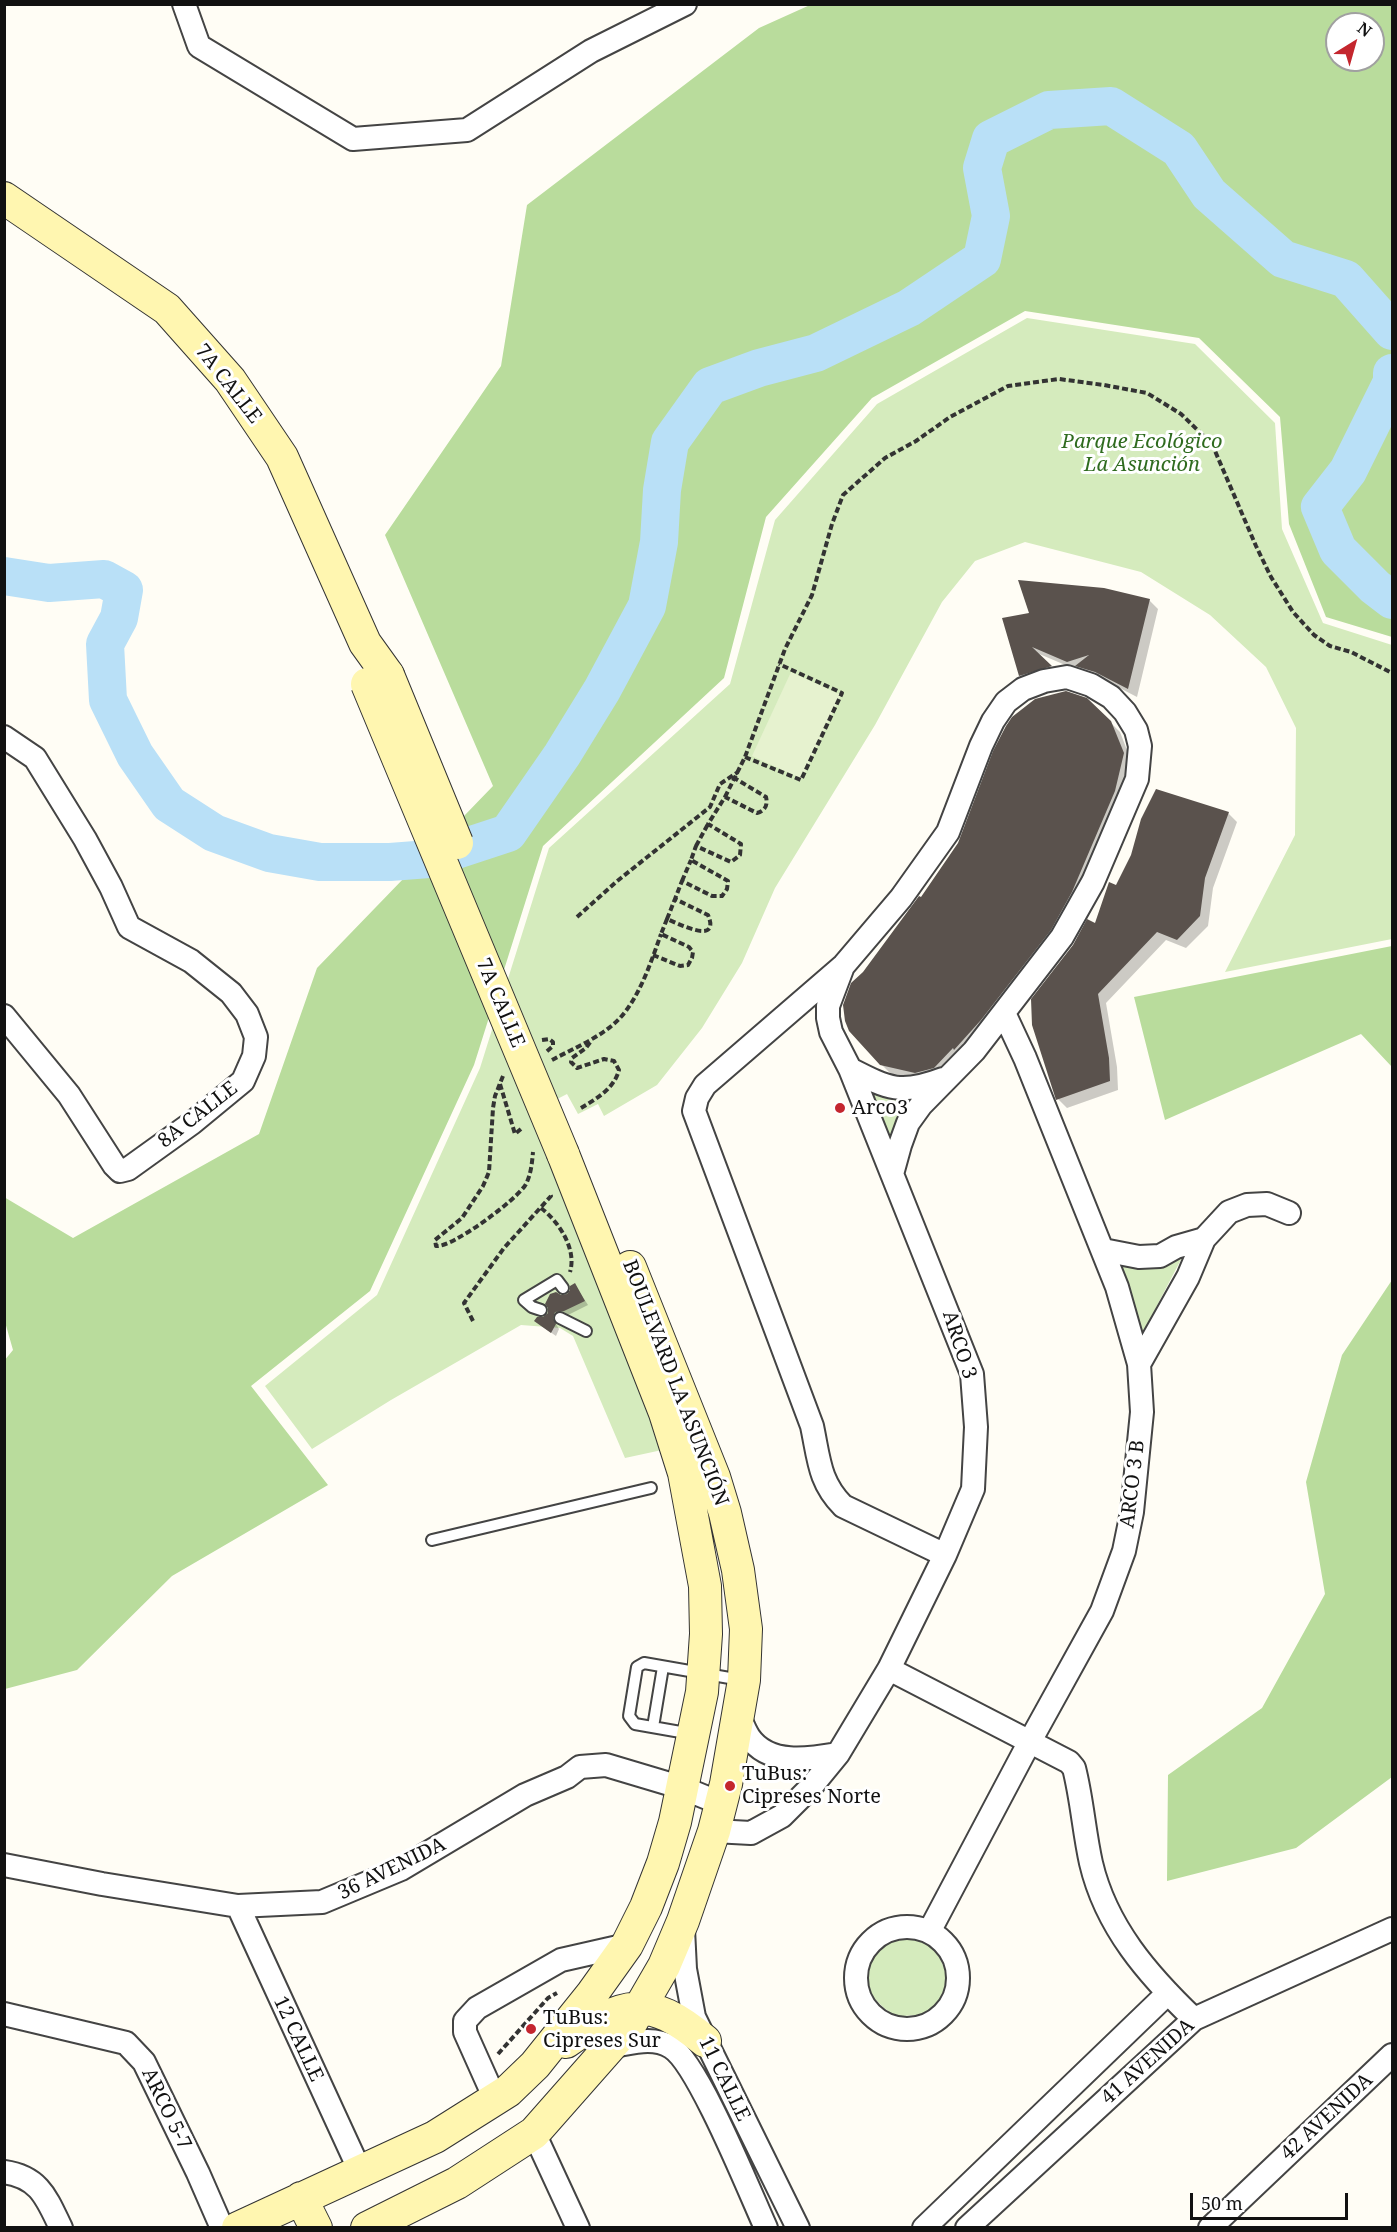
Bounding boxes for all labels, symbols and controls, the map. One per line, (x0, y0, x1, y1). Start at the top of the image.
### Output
north arrow (1325, 12, 1385, 72)
text: N (1353, 17, 1376, 42)
street label: 7A CALLE (190, 339, 266, 429)
park label: Parque Ecológico La Asunción (1062, 430, 1222, 477)
street label: 7A CALLE (471, 955, 529, 1051)
street label: 8A CALLE (153, 1077, 243, 1153)
place label: Arco3 (852, 1096, 908, 1120)
marker: Arco3 (833, 1101, 847, 1115)
street label: BOULEVARD LA ASUNCIÓN (617, 1257, 733, 1509)
street label: ARCO 3 (937, 1308, 981, 1382)
street label: ARCO 3 B (1116, 1439, 1150, 1529)
place label: TuBus: Cipreses Norte (742, 1762, 881, 1809)
marker: TuBus: Cipreses Norte (723, 1779, 737, 1793)
street label: 36 AVENIDA (334, 1833, 450, 1905)
street label: 12 CALLE (268, 1993, 328, 2085)
place label: TuBus: Cipreses Sur (543, 2006, 661, 2053)
street label: 41 AVENIDA (1097, 2014, 1199, 2110)
marker: TuBus: Cipreses Sur (524, 2022, 538, 2036)
street label: 11 CALLE (693, 2033, 755, 2125)
street label: ARCO 5-7 (136, 2064, 196, 2154)
street label: 42 AVENIDA (1276, 2068, 1378, 2166)
scale bar (1193, 2181, 1350, 2219)
text: 50 m (1201, 2191, 1243, 2215)

